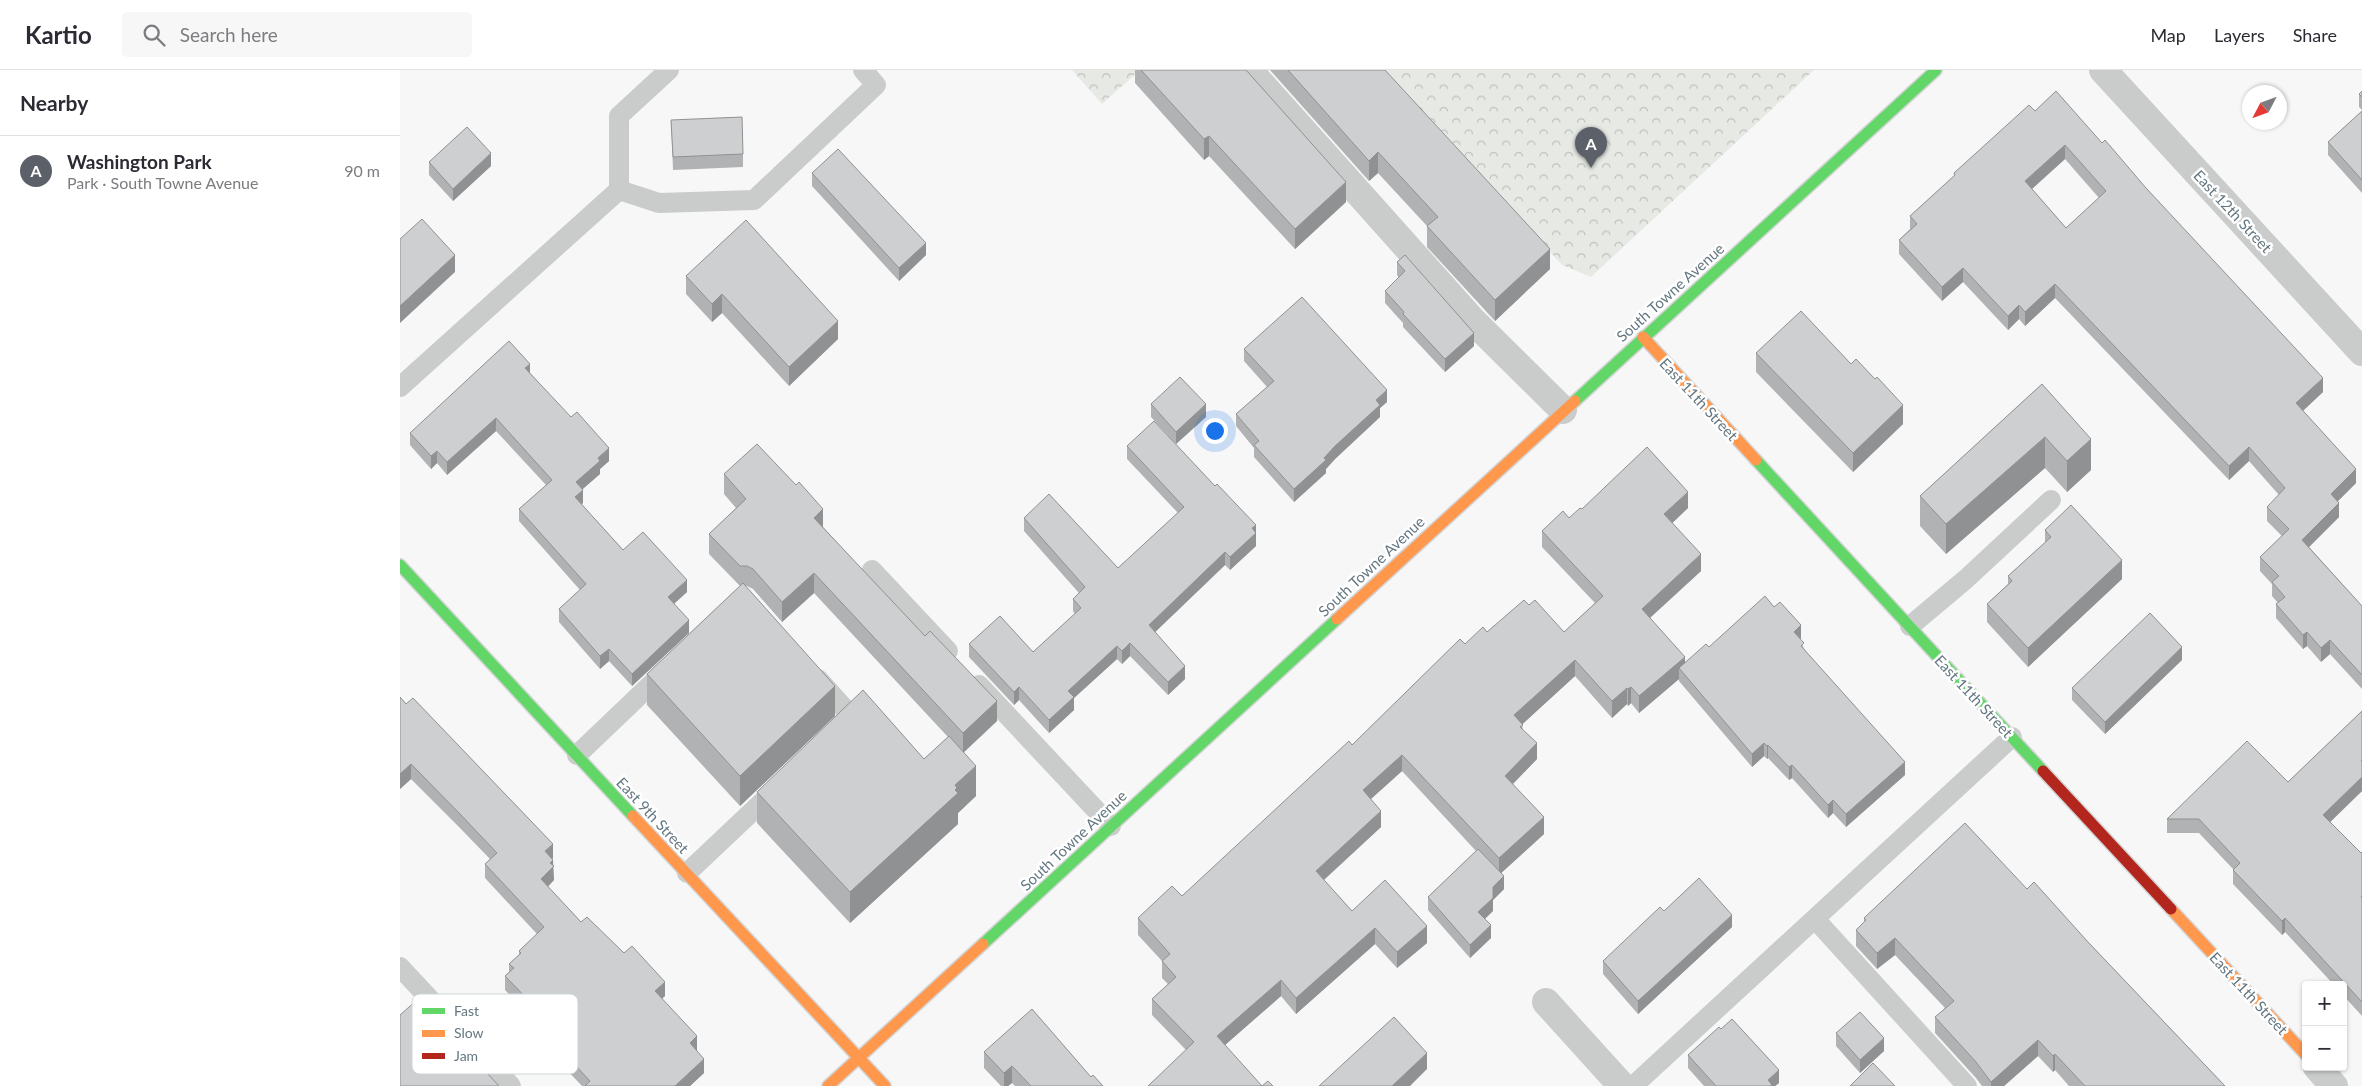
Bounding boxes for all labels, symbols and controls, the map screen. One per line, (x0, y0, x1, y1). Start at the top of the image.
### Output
search box (122, 12, 472, 57)
text: Kartio (25, 20, 92, 49)
icon: search (140, 21, 168, 49)
text: Search here (180, 23, 278, 46)
text: Map (2150, 24, 2186, 46)
text: Layers (2214, 24, 2265, 46)
text: Share (2293, 24, 2337, 46)
north arrow (2242, 85, 2287, 130)
text: Nearby (20, 90, 88, 115)
pin: A (1575, 127, 1607, 168)
text: Washington Park (67, 150, 212, 173)
text: A (30, 161, 42, 180)
text: 90 m (344, 161, 380, 180)
street label: East 12th Street (2190, 166, 2276, 256)
text: Park · South Towne Avenue (67, 173, 258, 192)
street label: South Towne Avenue (1612, 239, 1728, 345)
street label: East 11th Street (1656, 354, 1742, 444)
your location (1202, 418, 1228, 444)
street label: South Towne Avenue (1314, 512, 1428, 620)
street label: East 11th Street (1931, 651, 2017, 741)
street label: East 9th Street (613, 773, 693, 857)
street label: South Towne Avenue (1016, 786, 1130, 894)
street label: East 11th Street (2206, 948, 2292, 1038)
map controls (2302, 981, 2347, 1071)
button: + (2302, 981, 2347, 1026)
legend (412, 994, 578, 1074)
text: Fast (454, 1002, 479, 1019)
text: Slow (454, 1024, 484, 1041)
button: − (2302, 1026, 2347, 1071)
text: Jam (454, 1047, 478, 1064)

